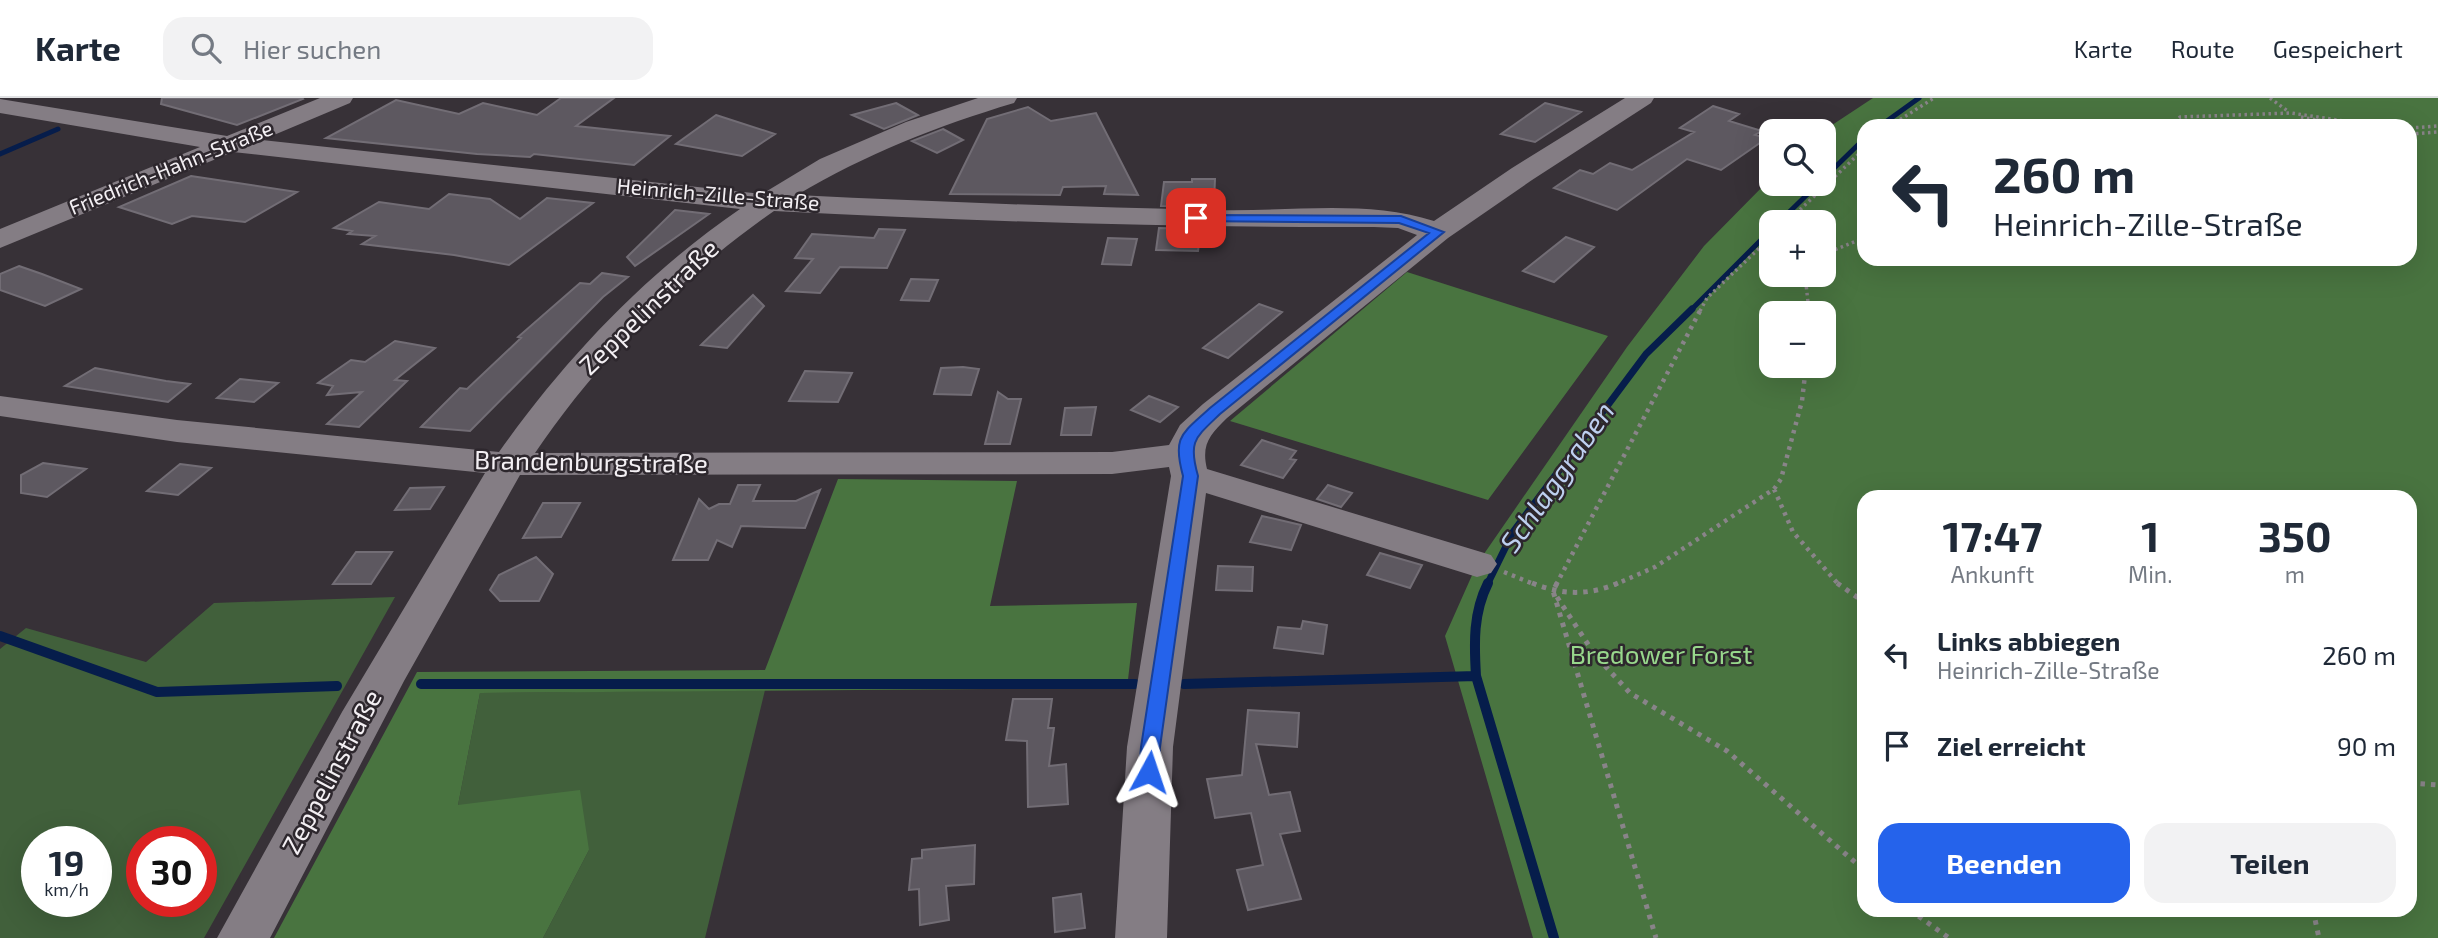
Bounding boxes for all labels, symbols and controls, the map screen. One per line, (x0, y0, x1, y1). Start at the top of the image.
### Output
search box (163, 17, 653, 80)
text: Karte (35, 28, 121, 68)
icon: search (187, 29, 225, 67)
text: Hier suchen (243, 33, 381, 64)
text: Karte (2074, 34, 2133, 63)
text: Route (2171, 34, 2235, 63)
text: Gespeichert (2273, 34, 2403, 63)
street label: Friedrich-Hahn-Straße (65, 114, 276, 219)
map controls (1759, 119, 1836, 378)
button: search (1759, 119, 1836, 196)
text: 260 m (1993, 144, 2135, 203)
icon: left (1878, 147, 1969, 238)
street label: Heinrich-Zille-Straße (616, 172, 820, 215)
pin (1166, 188, 1226, 248)
icon: arrive (1177, 199, 1215, 237)
text: Heinrich-Zille-Straße (1993, 204, 2303, 242)
button: + (1759, 210, 1836, 287)
street label: Zeppelinstraße (572, 232, 724, 380)
button: − (1759, 301, 1836, 378)
water label: Schlaggraben (1492, 395, 1621, 558)
street label: Brandenburgstraße (474, 443, 708, 478)
text: 17:47 (1942, 510, 2043, 560)
text: 1 (2141, 510, 2159, 560)
text: 350 (2258, 510, 2331, 560)
text: Ankunft (1951, 560, 2034, 588)
text: Min. (2128, 560, 2173, 588)
text: m (2285, 560, 2305, 588)
text: Links abbiegen (1937, 625, 2121, 656)
icon: left (1878, 636, 1916, 674)
park label: Bredower Forst (1570, 638, 1752, 669)
text: 260 m (2322, 639, 2396, 670)
text: Heinrich-Zille-Straße (1937, 656, 2160, 684)
street label: Zeppelinstraße (274, 684, 387, 859)
icon: arrive (1878, 727, 1916, 765)
text: Ziel erreicht (1937, 730, 2086, 761)
text: 90 m (2337, 730, 2396, 761)
position arrow (1112, 735, 1186, 809)
button: Beenden (1878, 823, 2130, 903)
button: Teilen (2144, 823, 2396, 903)
speed limit sign: 30 (126, 826, 217, 917)
text: 19 (49, 841, 84, 883)
text: km/h (44, 878, 89, 900)

